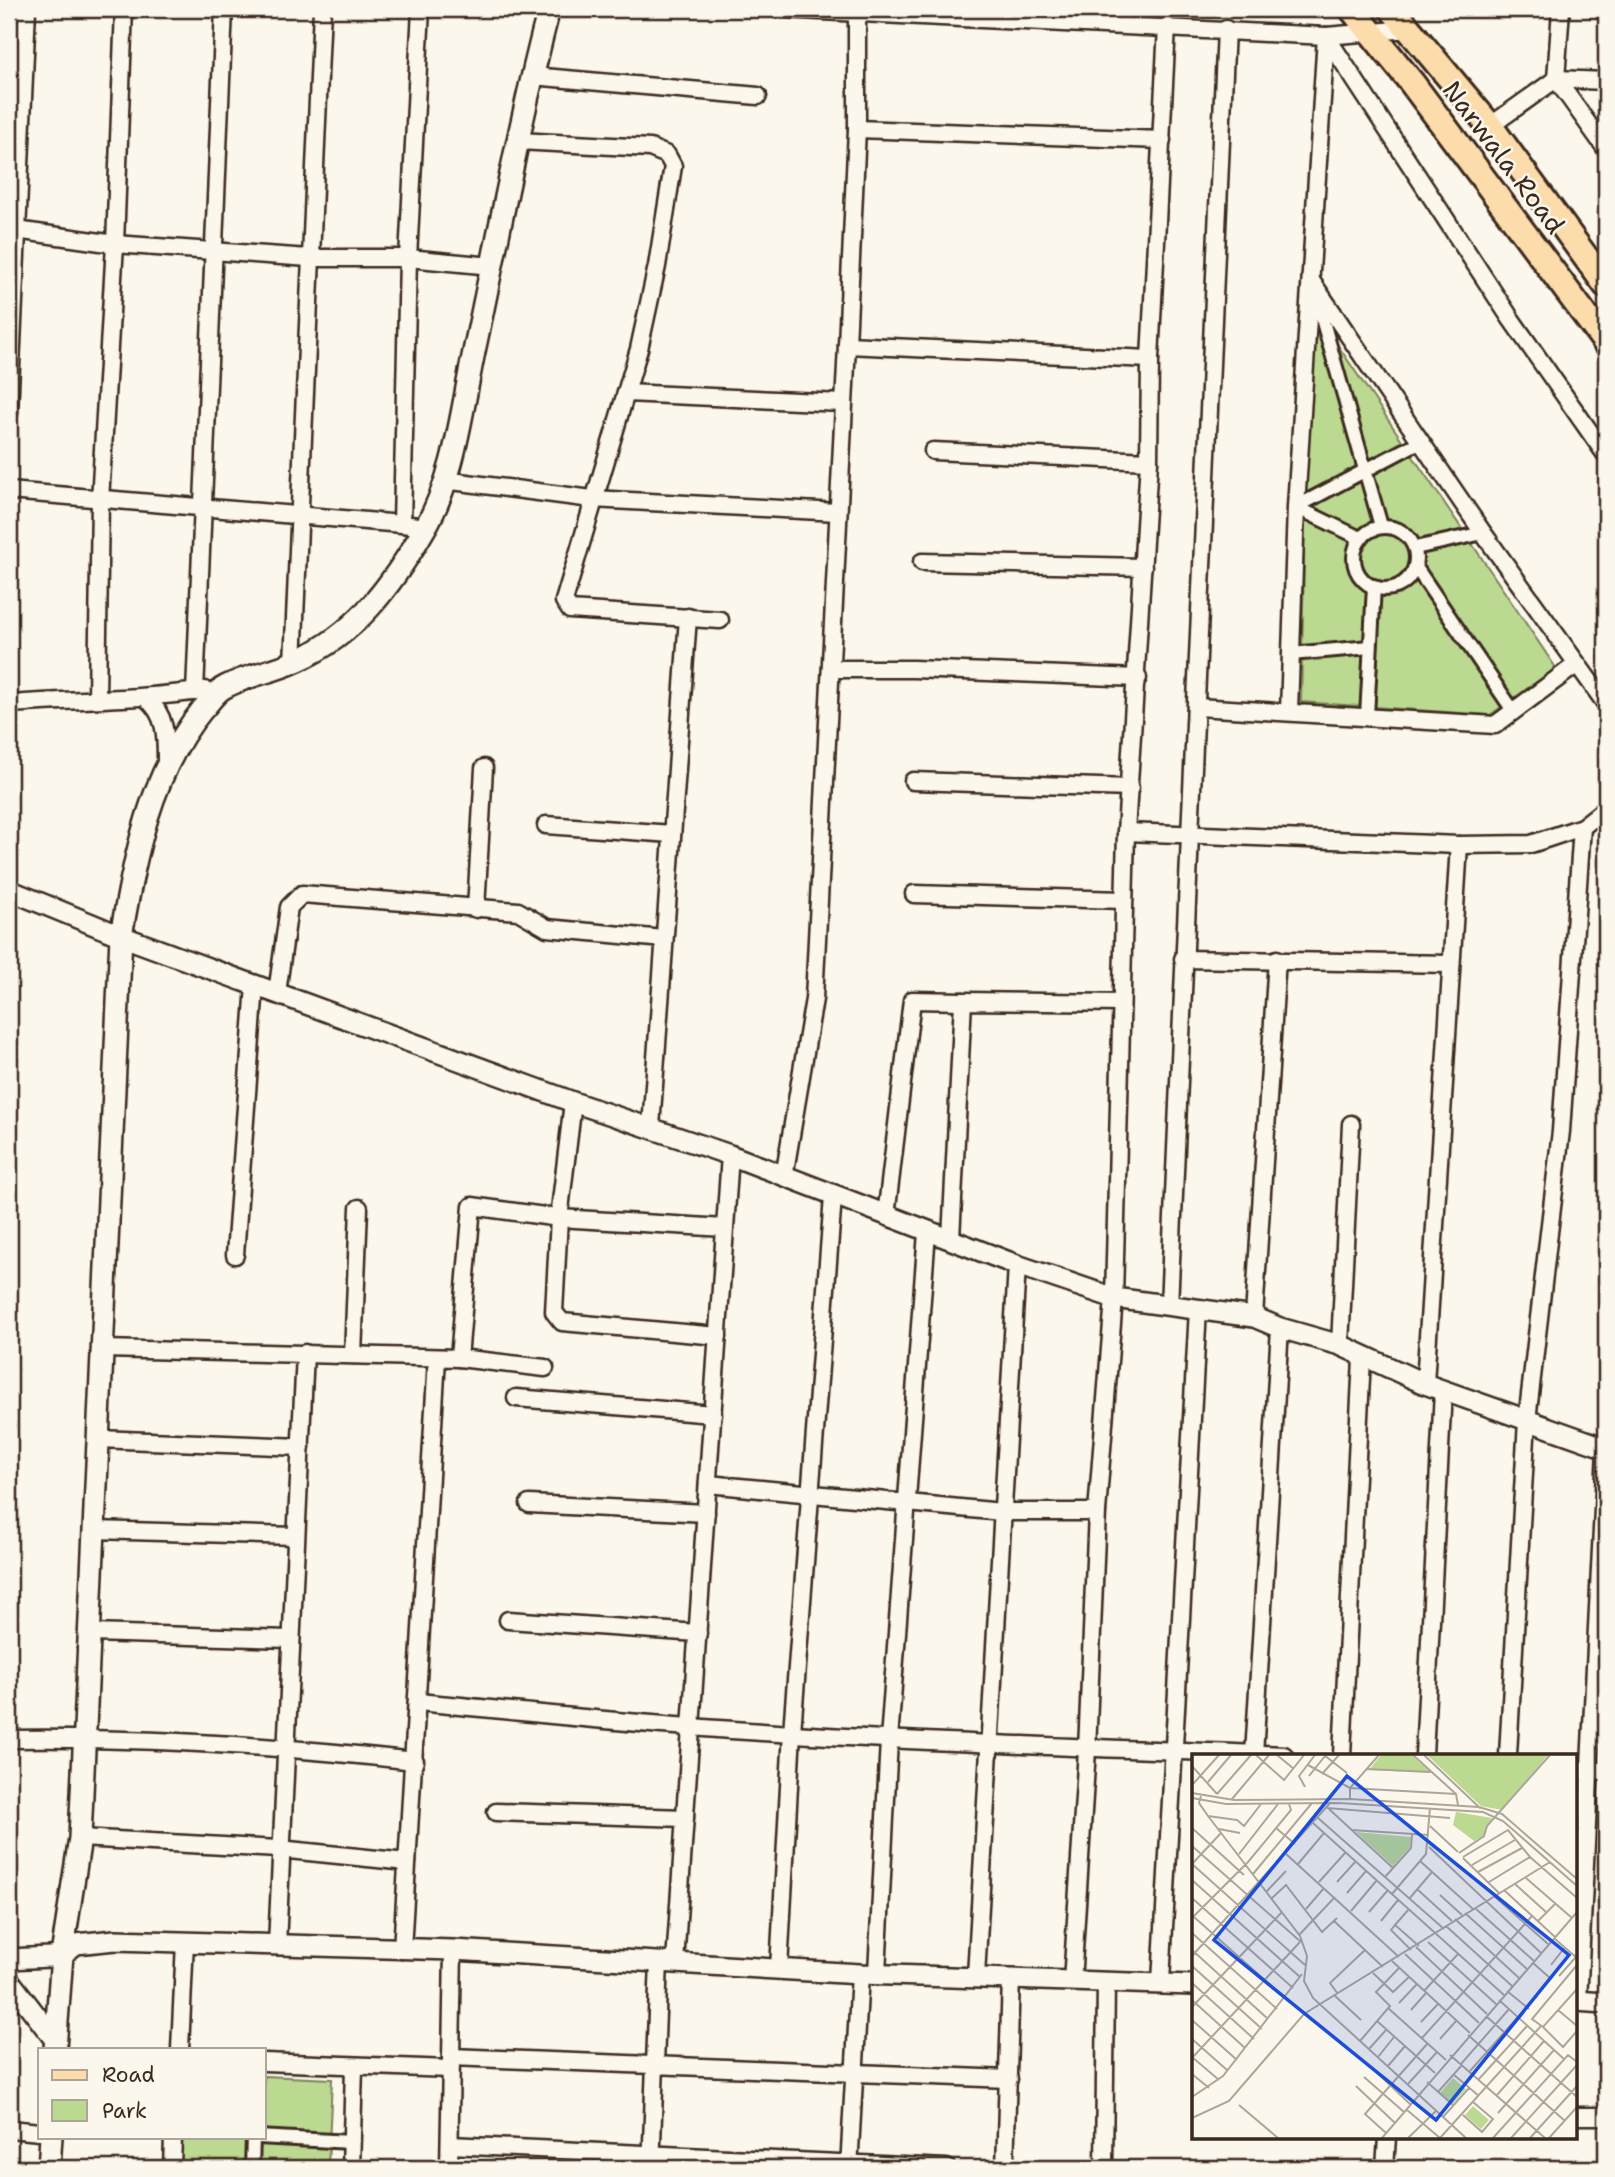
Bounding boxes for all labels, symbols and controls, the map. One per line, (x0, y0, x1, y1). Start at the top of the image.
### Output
street label: Narwala Road (1435, 73, 1573, 241)
inset map (1192, 1754, 1576, 2138)
legend (38, 2048, 266, 2138)
text: Road (102, 2061, 155, 2089)
text: Park (102, 2097, 147, 2125)

